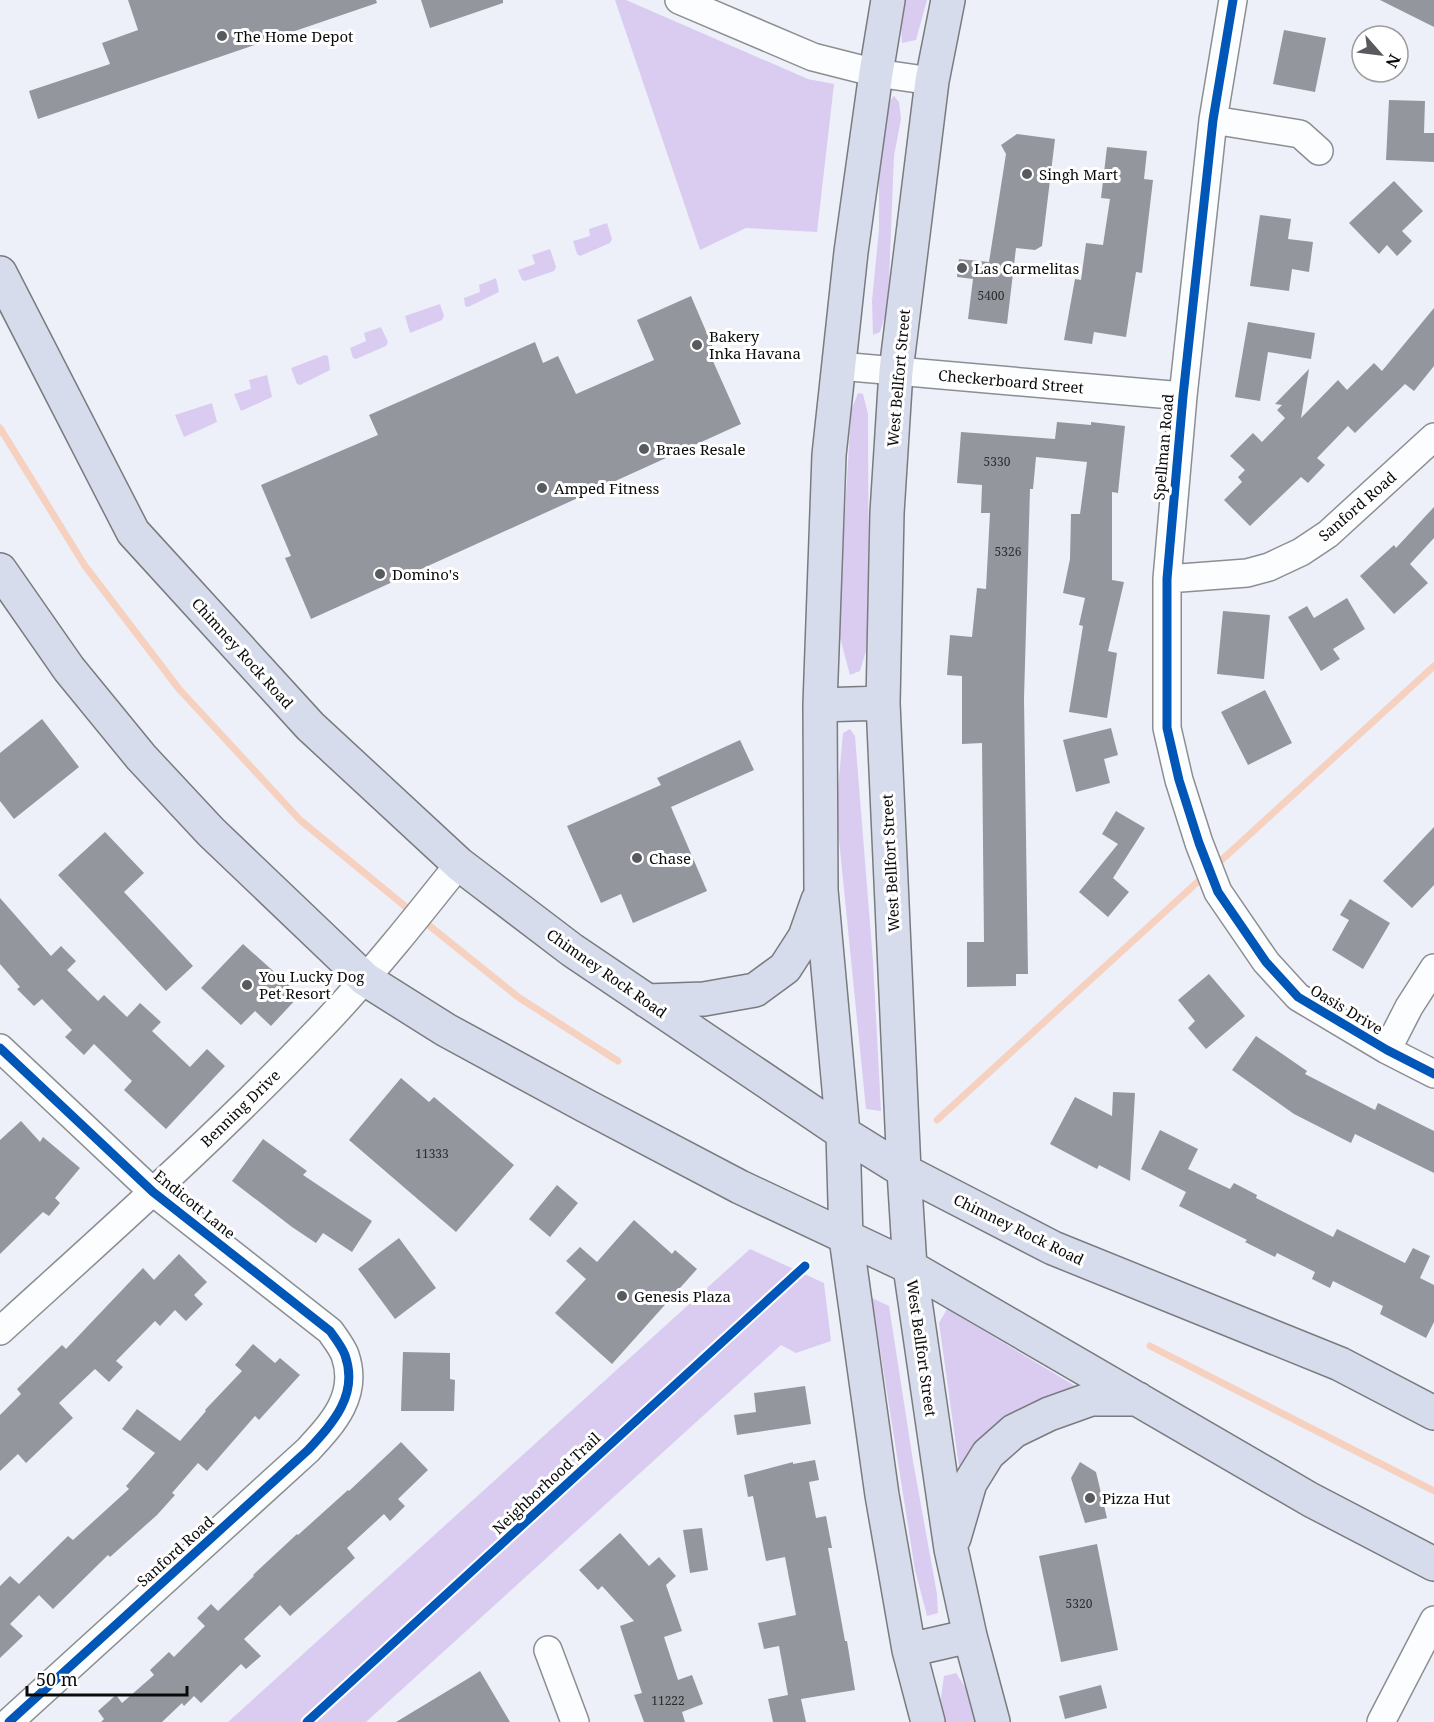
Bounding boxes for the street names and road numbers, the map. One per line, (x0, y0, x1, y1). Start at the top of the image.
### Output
street label: West Bellfort Street (882, 308, 914, 448)
street label: Checkerboard Street (937, 365, 1085, 397)
street label: Spellman Road (1148, 393, 1178, 501)
street label: Sanford Road (1314, 467, 1400, 545)
street label: Chimney Rock Road (188, 593, 298, 713)
street label: West Bellfort Street (876, 793, 904, 933)
street label: Chimney Rock Road (543, 924, 671, 1022)
street label: Oasis Drive (1307, 979, 1387, 1039)
street label: Benning Drive (196, 1065, 284, 1151)
street label: Endicott Lane (150, 1165, 240, 1243)
street label: Chimney Rock Road (951, 1189, 1087, 1269)
street label: West Bellfort Street (902, 1278, 942, 1418)
street label: Neighborhood Trail (488, 1428, 604, 1538)
street label: Sanford Road (132, 1511, 218, 1591)

